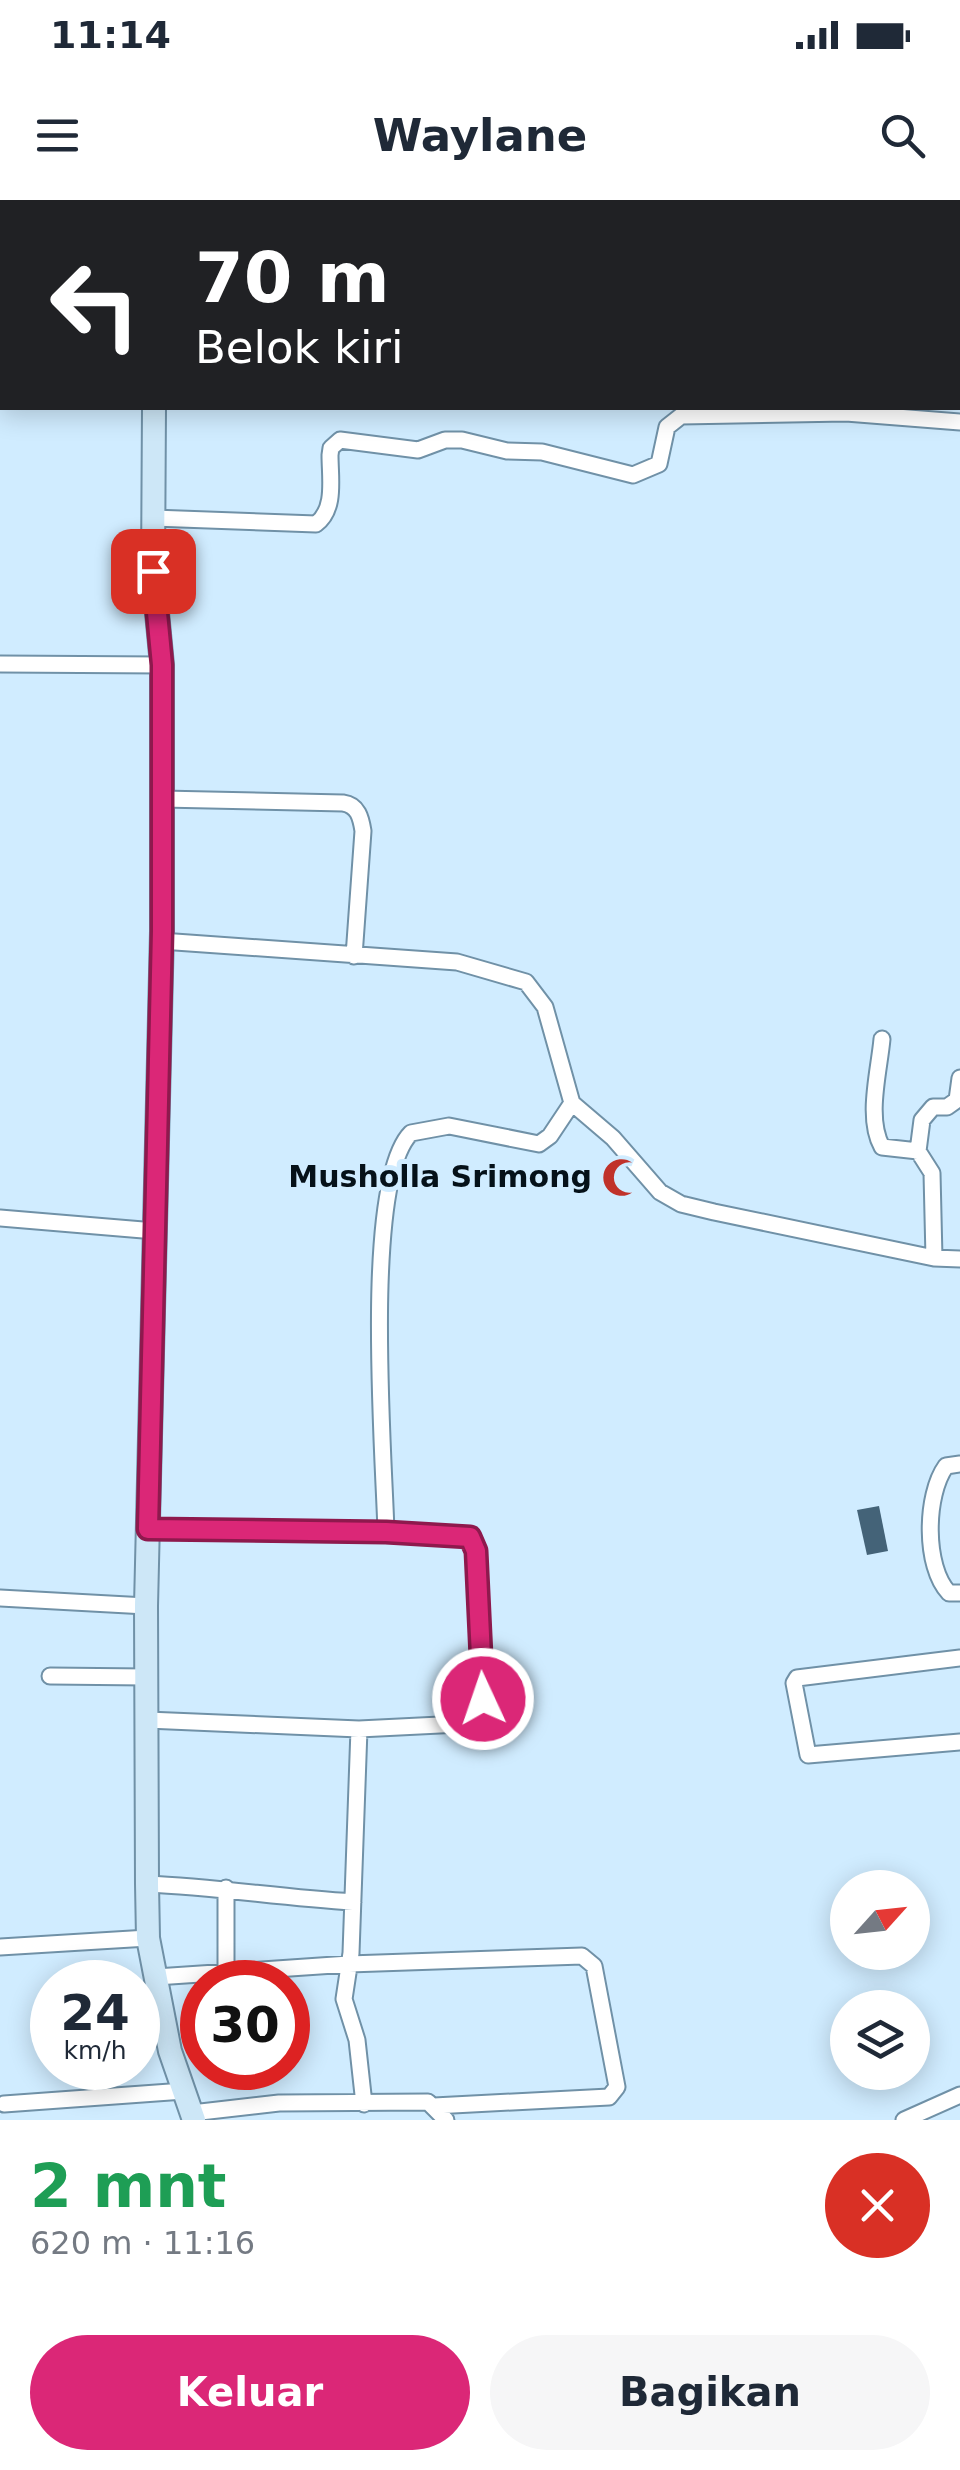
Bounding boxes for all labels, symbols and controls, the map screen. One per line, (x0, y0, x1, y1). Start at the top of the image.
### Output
text: 11:14 (50, 13, 171, 57)
icon: menu (30, 108, 85, 163)
icon: search (875, 108, 930, 163)
text: Waylane (373, 109, 587, 162)
text: 70 m (195, 237, 390, 319)
icon: left (30, 240, 160, 370)
text: Belok kiri (195, 321, 404, 374)
pin (111, 529, 196, 614)
icon: arrive (126, 544, 181, 599)
mosque icon: Musholla Srimong (601, 1156, 643, 1198)
place label: Musholla Srimong (288, 1159, 592, 1194)
position arrow (431, 1647, 535, 1751)
north arrow (830, 1870, 930, 1970)
map controls (830, 1870, 930, 2090)
speed limit sign: 30 (180, 1960, 310, 2090)
text: 24 (60, 1984, 130, 2042)
button: layers (830, 1990, 930, 2090)
text: km/h (63, 2036, 127, 2065)
text: 2 mnt (30, 2151, 227, 2221)
button: close (825, 2153, 930, 2258)
text: 620 m · 11:16 (30, 2224, 255, 2262)
button: Keluar (30, 2335, 470, 2450)
button: Bagikan (490, 2335, 930, 2450)

